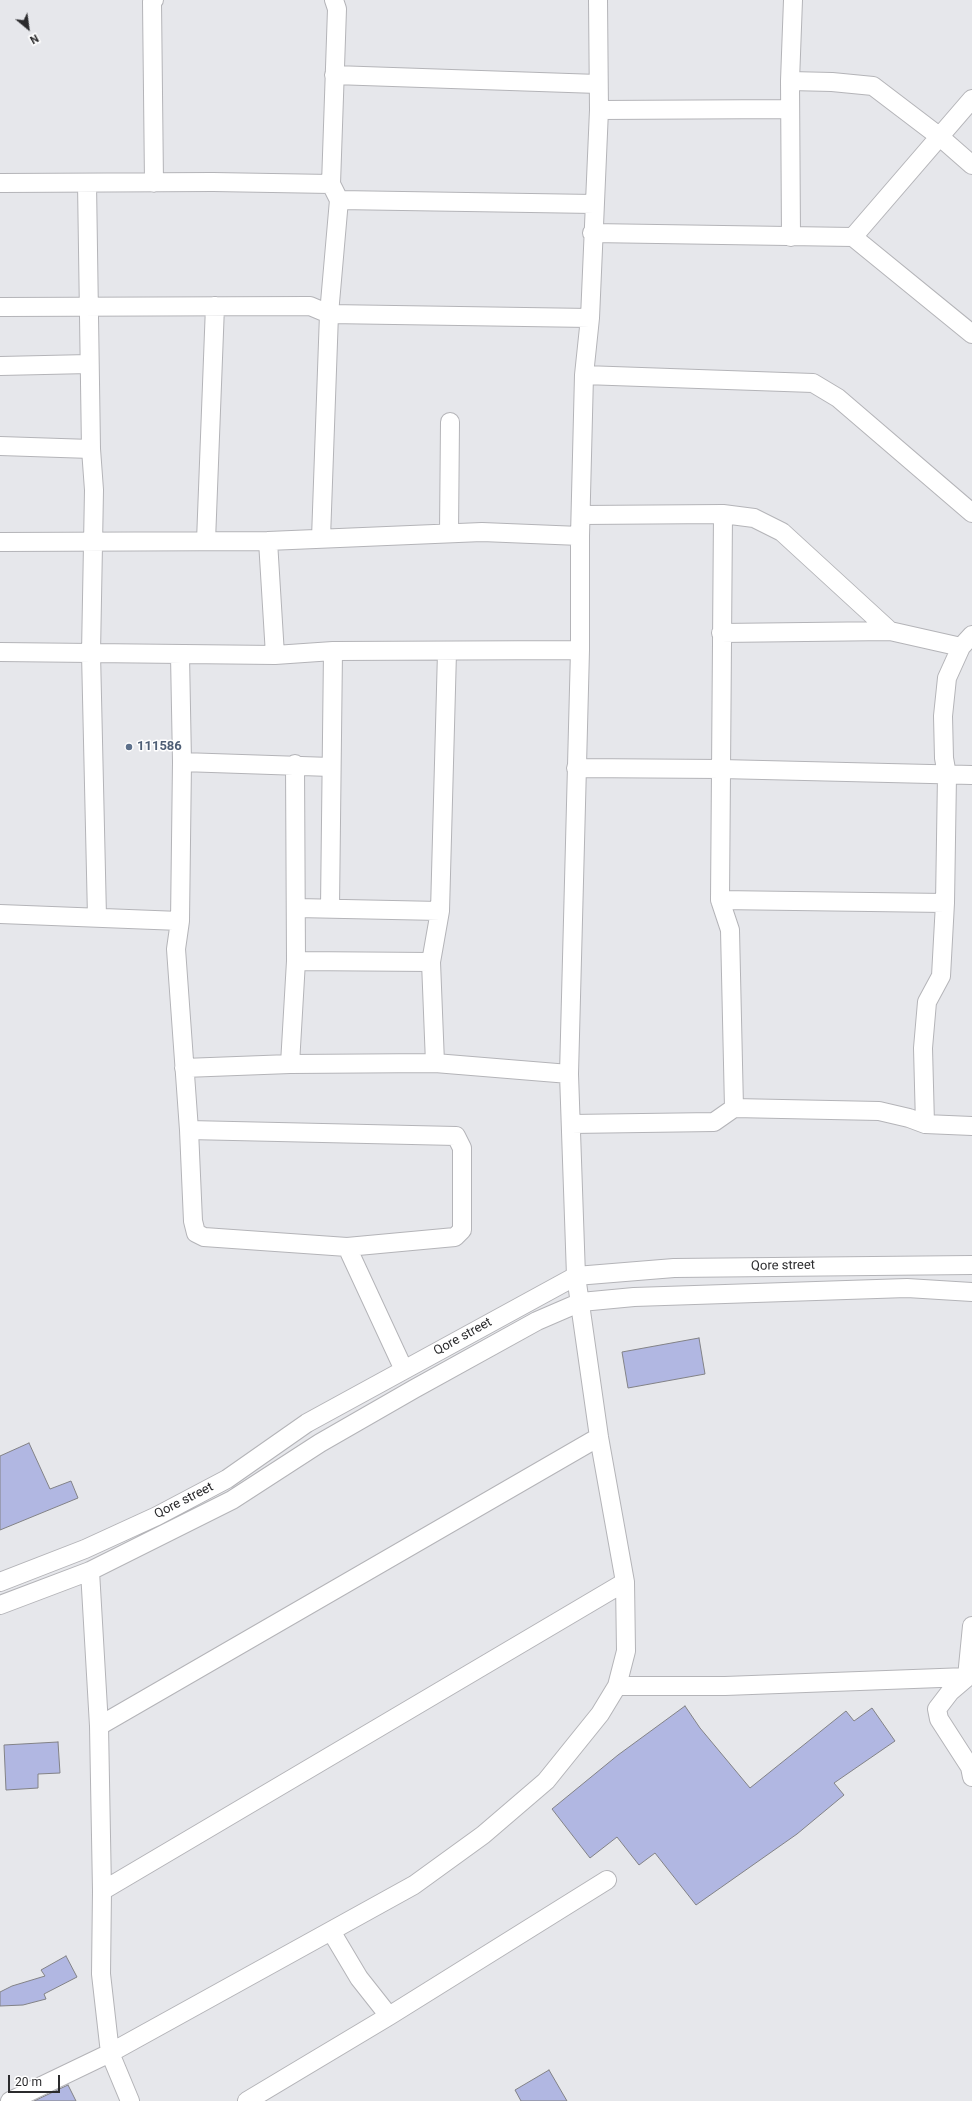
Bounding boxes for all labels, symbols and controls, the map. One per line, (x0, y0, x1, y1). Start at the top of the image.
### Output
north arrow (8, 8, 48, 48)
text: N (28, 31, 41, 46)
place label: 111586 (137, 739, 182, 755)
marker: 111586 (124, 742, 134, 752)
street label: Qore street (751, 1258, 815, 1274)
street label: Qore street (431, 1315, 495, 1359)
street label: Qore street (152, 1480, 216, 1522)
scale bar (10, 2067, 62, 2093)
text: 20 m (15, 2075, 42, 2089)

